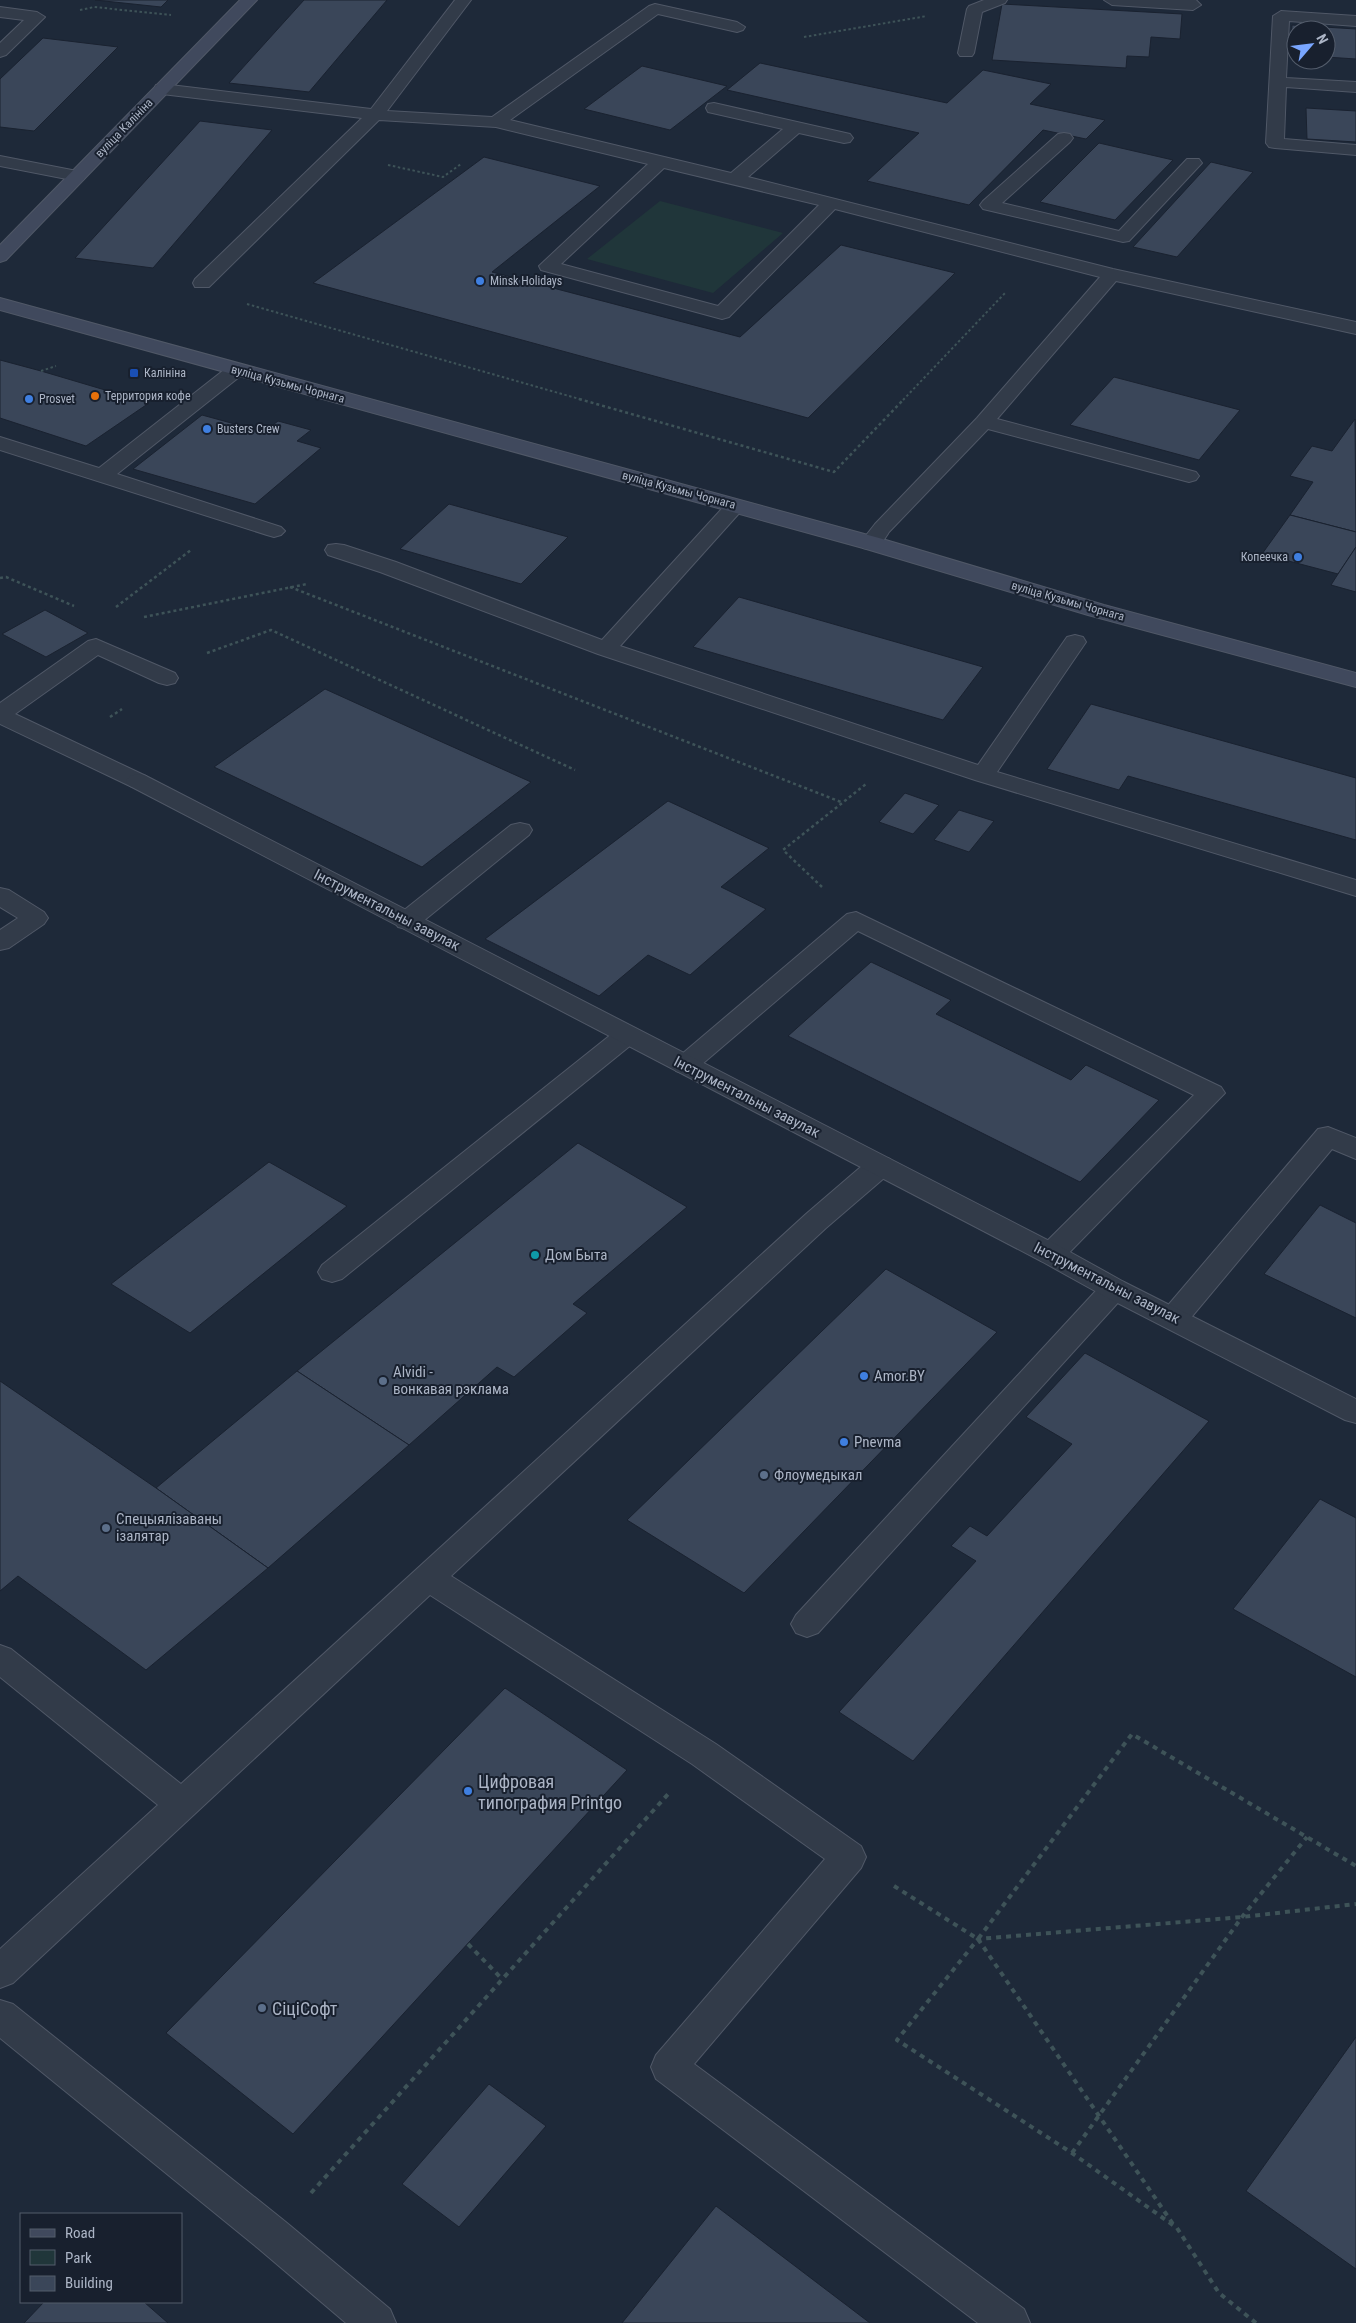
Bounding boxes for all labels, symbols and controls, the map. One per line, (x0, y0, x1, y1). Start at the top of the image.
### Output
north arrow (1286, 20, 1336, 70)
text: N (1313, 31, 1332, 46)
street label: вуліца Калініна (92, 95, 156, 160)
place label: Minsk Holidays (490, 274, 562, 288)
marker: Minsk Holidays (474, 275, 486, 287)
street label: вуліца Кузьмы Чорнага (230, 362, 346, 406)
place label: Калініна (144, 366, 186, 380)
marker: Калініна (128, 367, 140, 379)
place label: Территория кофе (105, 389, 191, 403)
marker: Территория кофе (89, 390, 101, 402)
place label: Prosvet (39, 392, 75, 406)
marker: Prosvet (23, 393, 35, 405)
place label: Busters Crew (217, 422, 280, 436)
marker: Busters Crew (201, 423, 213, 435)
street label: вуліца Кузьмы Чорнага (621, 468, 737, 512)
place label: Копеечка (1241, 550, 1288, 564)
marker: Копеечка (1292, 551, 1304, 563)
street label: вуліца Кузьмы Чорнага (1010, 578, 1126, 624)
street label: Інструментальны завулак (311, 865, 463, 955)
street label: Інструментальны завулак (671, 1052, 823, 1142)
street label: Інструментальны завулак (1031, 1238, 1183, 1328)
place label: Дом Быта (545, 1246, 607, 1264)
marker: Дом Быта (529, 1249, 541, 1261)
place label: Alvidi - вонкавая рэклама (393, 1363, 509, 1398)
place label: Amor.BY (874, 1367, 925, 1385)
marker: Amor.BY (858, 1370, 870, 1382)
marker: Alvidi - вонкавая рэклама (377, 1375, 389, 1387)
place label: Pnevma (854, 1433, 901, 1451)
marker: Pnevma (838, 1436, 850, 1448)
place label: Флоумедыкал (774, 1466, 863, 1484)
marker: Флоумедыкал (758, 1469, 770, 1481)
place label: Спецыялізаваны ізалятар (116, 1510, 222, 1545)
marker: Спецыялізаваны ізалятар (100, 1522, 112, 1534)
place label: Цифровая типография Printgo (478, 1771, 622, 1813)
marker: Цифровая типография Printgo (462, 1785, 474, 1797)
place label: СіціСофт (272, 1998, 338, 2019)
marker: СіціСофт (256, 2002, 268, 2014)
legend (20, 2213, 182, 2303)
text: Road (65, 2224, 95, 2242)
text: Park (65, 2249, 92, 2267)
text: Building (65, 2274, 113, 2292)

